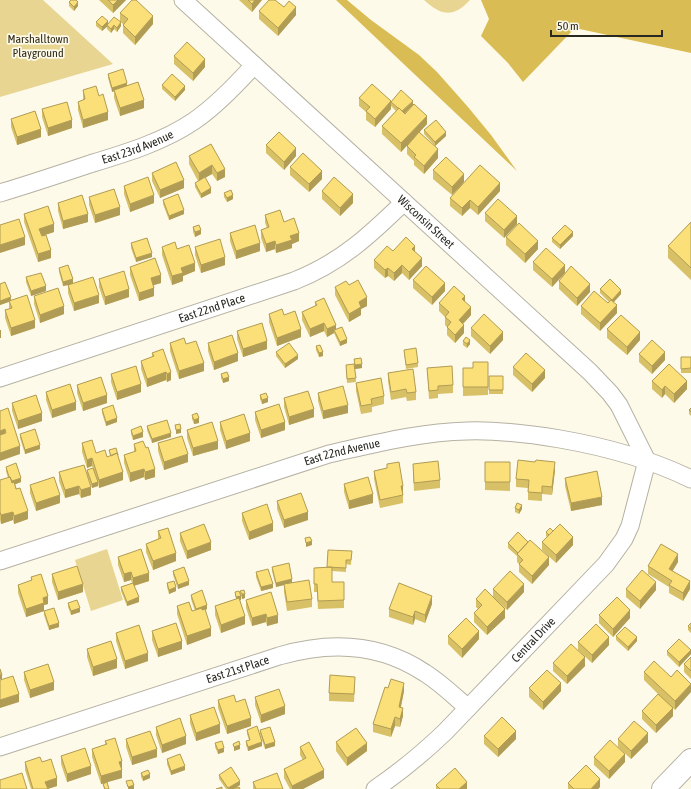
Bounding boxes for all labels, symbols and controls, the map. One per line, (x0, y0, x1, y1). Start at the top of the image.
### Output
scale bar (551, 12, 662, 38)
text: 50 m (557, 19, 579, 33)
park label: Marshalltown Playground (8, 32, 69, 60)
street label: East 23rd Avenue (100, 127, 176, 167)
street label: Wisconsin Street (394, 192, 458, 252)
street label: East 22nd Place (177, 291, 247, 326)
street label: East 22nd Avenue (302, 436, 381, 469)
street label: Central Drive (508, 614, 558, 665)
street label: East 21st Place (204, 653, 271, 686)

